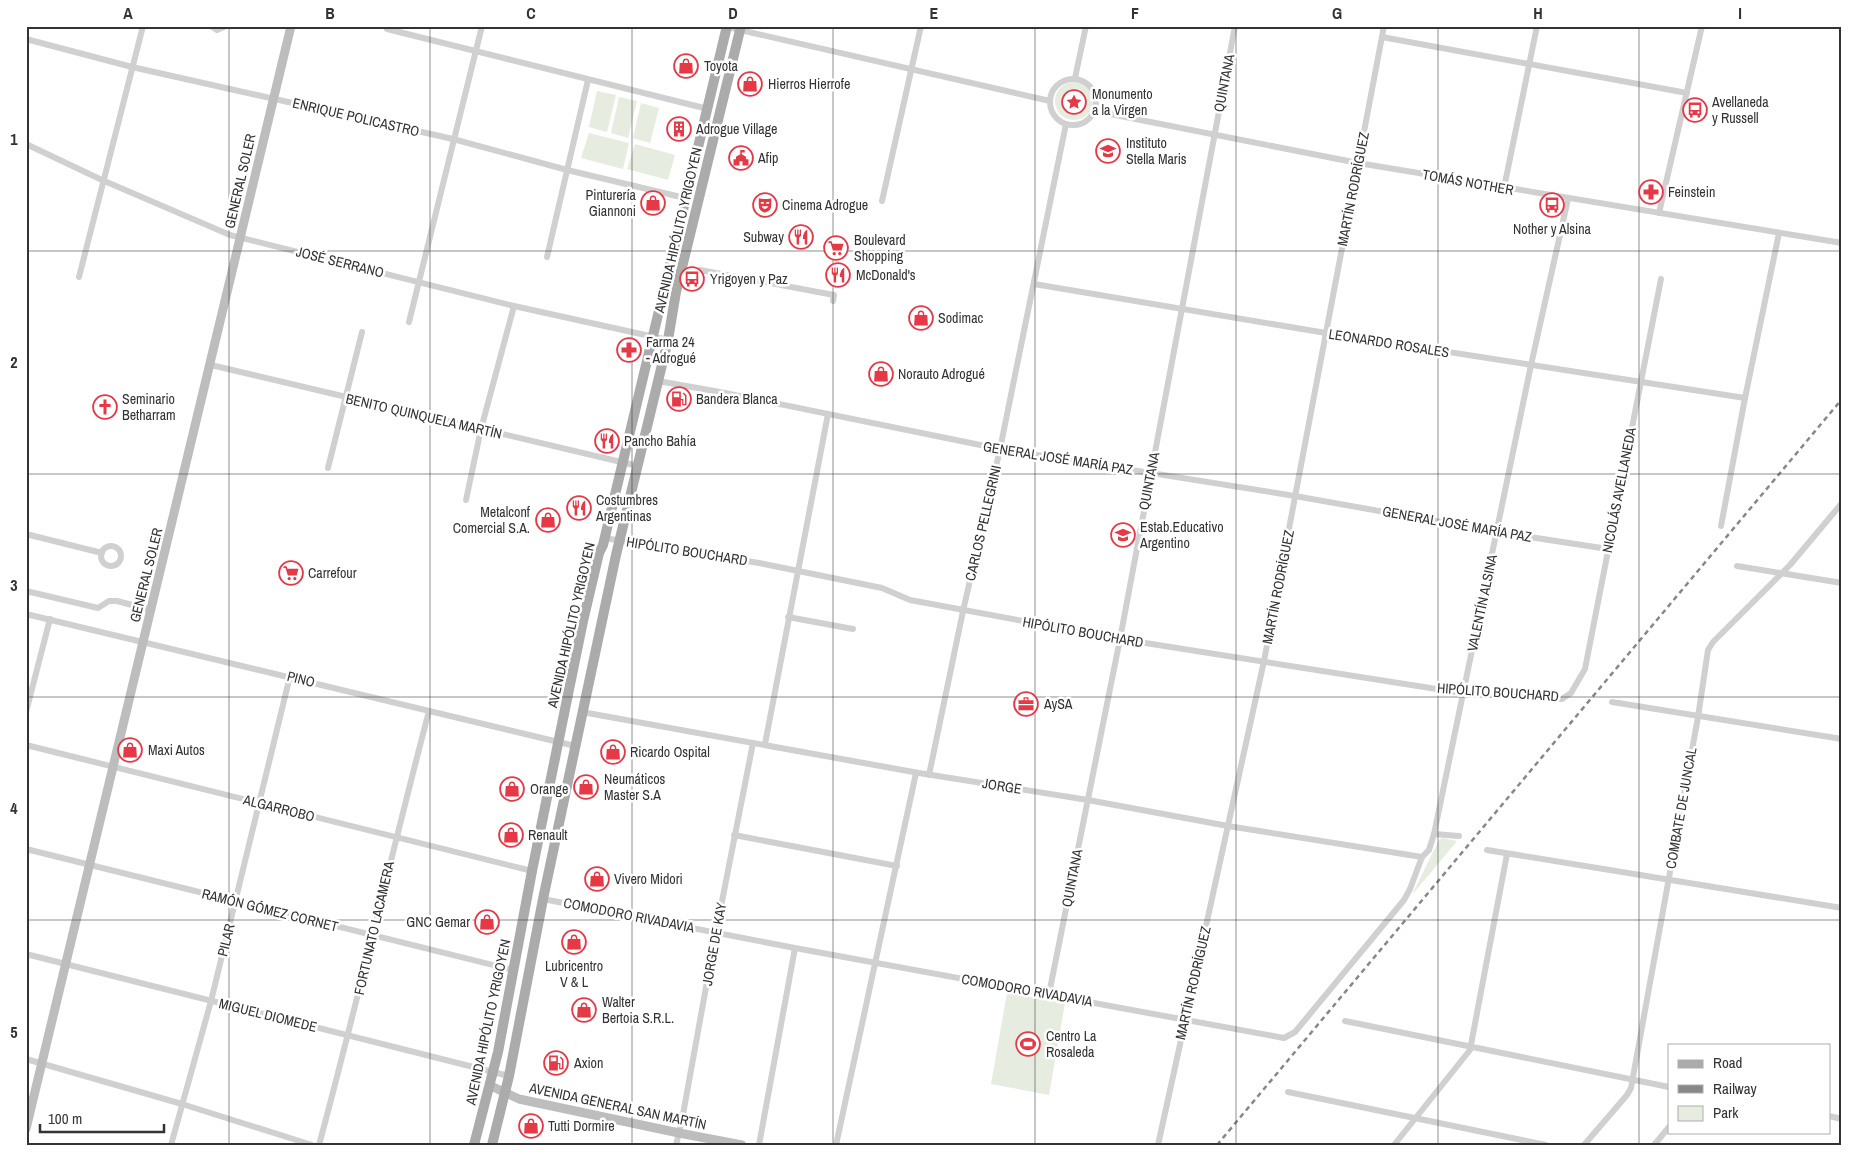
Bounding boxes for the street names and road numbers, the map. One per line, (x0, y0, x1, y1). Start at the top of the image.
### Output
street label: QUINTANA (1210, 52, 1238, 113)
street label: ENRIQUE POLICASTRO (291, 94, 421, 140)
street label: MARTÍN RODRÍGUEZ (1333, 130, 1373, 248)
street label: GENERAL SOLER (220, 132, 260, 230)
street label: AVENIDA HIPÓLITO YRIGOYEN (650, 146, 706, 315)
street label: TOMÁS NOTHER (1421, 165, 1515, 199)
street label: JOSÉ SERRANO (294, 242, 386, 282)
street label: LEONARDO ROSALES (1327, 325, 1451, 361)
street label: BENITO QUINQUELA MARTÍN (344, 389, 504, 443)
street label: NICOLÁS AVELLANEDA (1598, 425, 1640, 554)
street label: GENERAL JOSÉ MARÍA PAZ (982, 437, 1134, 479)
street label: QUINTANA (1135, 450, 1163, 511)
street label: CARLOS PELLEGRINI (961, 463, 1005, 583)
street label: GENERAL JOSÉ MARÍA PAZ (1381, 502, 1533, 546)
street label: GENERAL SOLER (126, 526, 166, 624)
street label: MARTÍN RODRÍGUEZ (1258, 528, 1298, 646)
street label: HIPÓLITO BOUCHARD (625, 533, 749, 569)
street label: AVENIDA HIPÓLITO YRIGOYEN (543, 541, 599, 710)
street label: VALENTÍN ALSINA (1463, 553, 1501, 653)
street label: HIPÓLITO BOUCHARD (1021, 613, 1145, 651)
street label: PINO (285, 667, 317, 691)
street label: HIPÓLITO BOUCHARD (1436, 679, 1560, 705)
street label: COMBATE DE JUNCAL (1661, 745, 1701, 870)
street label: JORGE (981, 774, 1023, 798)
street label: ALGARROBO (241, 790, 317, 826)
street label: QUINTANA (1058, 847, 1086, 908)
street label: FORTUNATO LACAMERA (350, 859, 398, 997)
street label: RAMÓN GÓMEZ CORNET (200, 884, 340, 936)
street label: COMODORO RIVADAVIA (562, 893, 696, 937)
street label: JORGE DE KAY (698, 901, 730, 987)
street label: PILAR (213, 922, 239, 958)
street label: MARTÍN RODRÍGUEZ (1171, 925, 1215, 1041)
street label: AVENIDA HIPÓLITO YRIGOYEN (461, 937, 514, 1108)
street label: COMODORO RIVADAVIA (960, 970, 1094, 1010)
street label: MIGUEL DIOMEDE (217, 994, 319, 1036)
street label: AVENIDA GENERAL SAN MARTÍN (527, 1078, 708, 1134)

